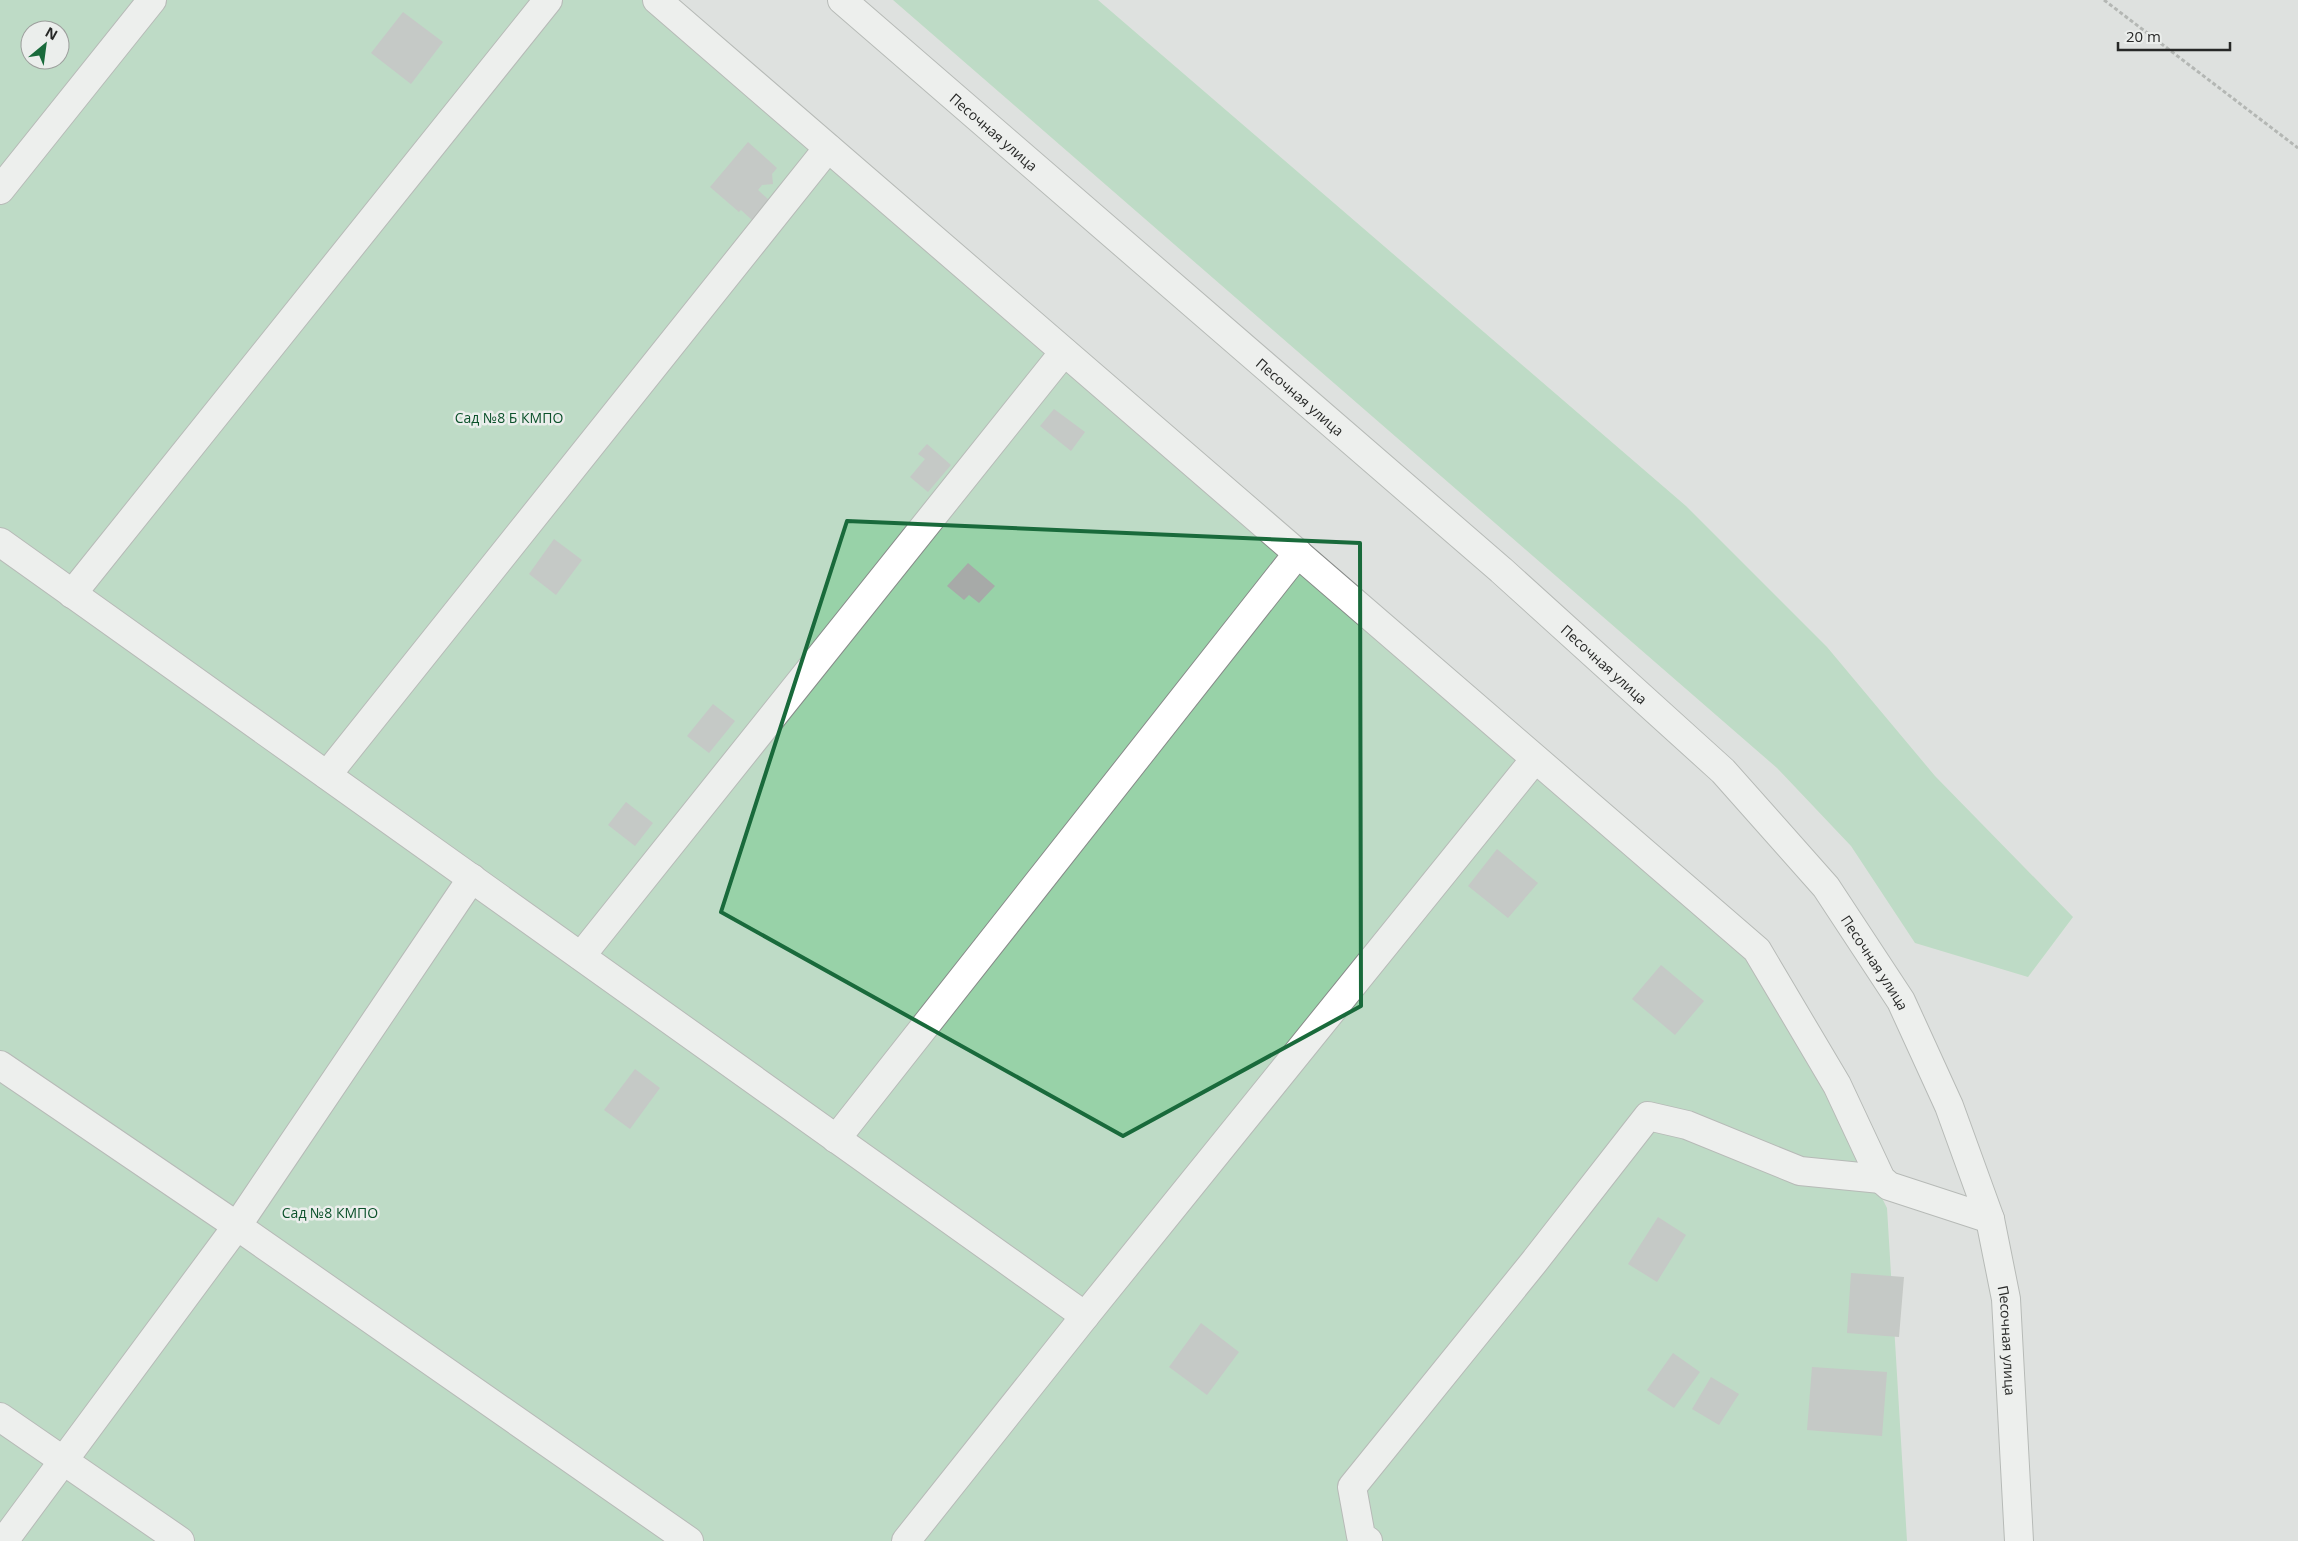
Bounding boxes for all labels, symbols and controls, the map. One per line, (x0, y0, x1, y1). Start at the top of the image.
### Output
north arrow (20, 20, 70, 70)
scale bar (2118, 20, 2230, 52)
text: N (42, 22, 61, 44)
text: 20 m (2126, 26, 2161, 46)
street label: Песочная улица (946, 88, 1042, 175)
street label: Песочная улица (1252, 353, 1348, 440)
park label: Сад №8 Б КМПО (455, 408, 563, 427)
street label: Песочная улица (1557, 620, 1652, 708)
street label: Песочная улица (1837, 911, 1913, 1013)
park label: Сад №8 КМПО (282, 1203, 378, 1222)
street label: Песочная улица (1994, 1284, 2021, 1396)

